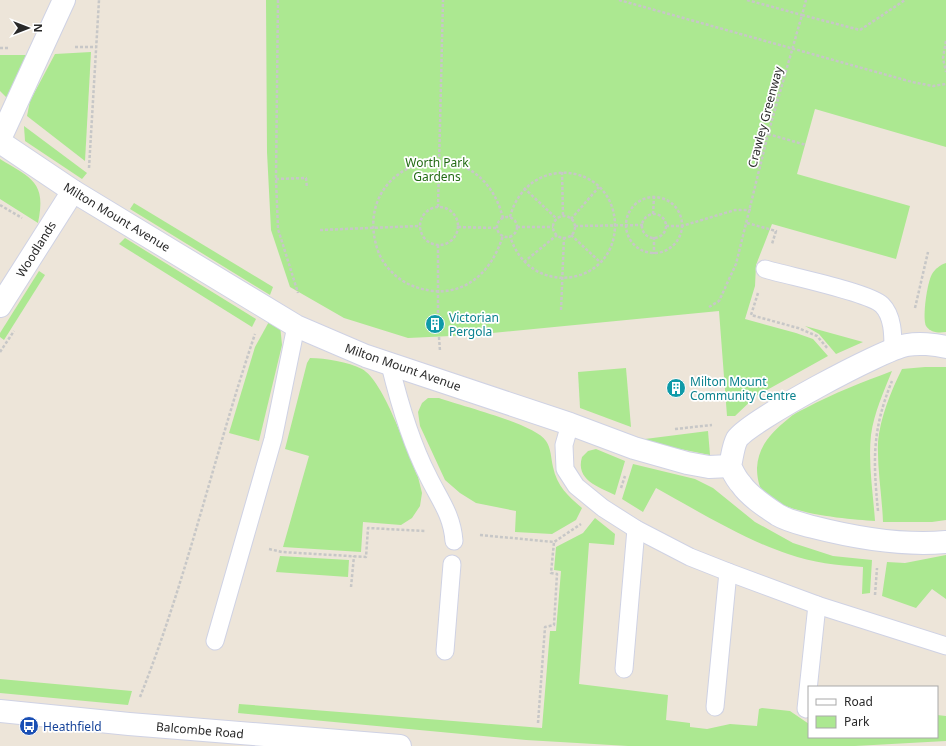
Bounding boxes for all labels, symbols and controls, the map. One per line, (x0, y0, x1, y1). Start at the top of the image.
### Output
north arrow (8, 8, 48, 48)
text: N (31, 24, 46, 32)
street label: Crawley Greenway (743, 64, 787, 169)
park label: Worth Park Gardens (405, 154, 469, 185)
street label: Milton Mount Avenue (60, 178, 174, 256)
street label: Woodlands (12, 217, 60, 280)
place label: Victorian Pergola (449, 309, 499, 340)
building icon: Victorian Pergola (424, 313, 446, 335)
street label: Milton Mount Avenue (343, 339, 464, 395)
place label: Milton Mount Community Centre (690, 373, 797, 404)
building icon: Milton Mount Community Centre (665, 377, 687, 399)
legend (808, 686, 938, 738)
text: Road (844, 693, 873, 710)
text: Park (844, 713, 870, 730)
bus stop icon: Heathfield (18, 715, 40, 737)
place label: Heathfield (43, 718, 102, 735)
street label: Balcombe Road (155, 718, 245, 742)

